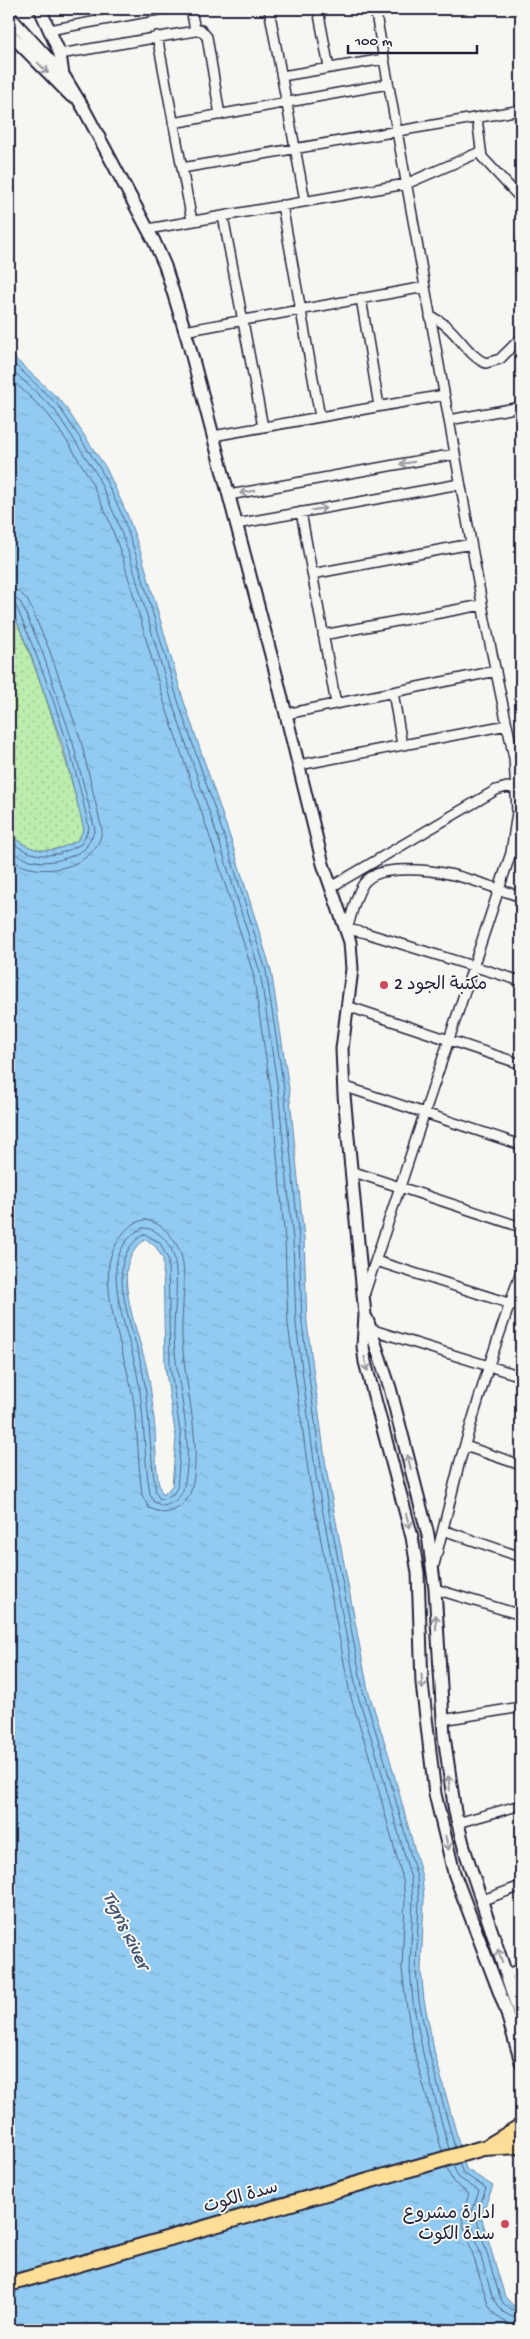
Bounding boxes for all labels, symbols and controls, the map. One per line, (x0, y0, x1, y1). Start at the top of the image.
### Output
scale bar (348, 22, 476, 54)
text: 100 m (354, 33, 393, 51)
one-way arrow (37, 62, 49, 74)
one-way arrow (399, 458, 415, 468)
one-way arrow (239, 487, 255, 497)
one-way arrow (310, 504, 326, 513)
place label: مكتبة الجود 2 (394, 975, 487, 996)
marker: مكتبة الجود 2 (378, 979, 390, 991)
one-way arrow (362, 1355, 371, 1371)
one-way arrow (404, 1454, 414, 1470)
one-way arrow (404, 1512, 413, 1528)
one-way arrow (432, 1614, 441, 1630)
one-way arrow (418, 1674, 427, 1690)
one-way arrow (444, 1776, 454, 1792)
one-way arrow (442, 1834, 452, 1850)
water label: Tigris River (96, 1888, 156, 1977)
one-way arrow (495, 1948, 505, 1964)
street label: سدة الكوت (201, 2177, 281, 2219)
place label: ادارة مشروع سدة الكوت (403, 2204, 495, 2246)
marker: ادارة مشروع سدة الكوت (499, 2218, 511, 2230)

